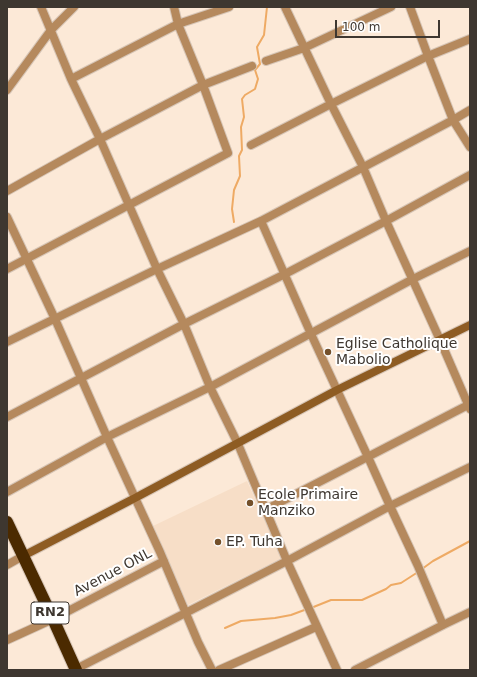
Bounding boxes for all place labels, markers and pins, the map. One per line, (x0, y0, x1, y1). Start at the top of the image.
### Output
place label: Eglise Catholique Mabolio (336, 336, 457, 368)
marker: Eglise Catholique Mabolio (323, 347, 333, 357)
place label: Ecole Primaire Manziko (258, 487, 358, 520)
marker: Ecole Primaire Manziko (245, 498, 255, 508)
place label: EP. Tuha (226, 534, 283, 550)
marker: EP. Tuha (213, 537, 223, 547)

